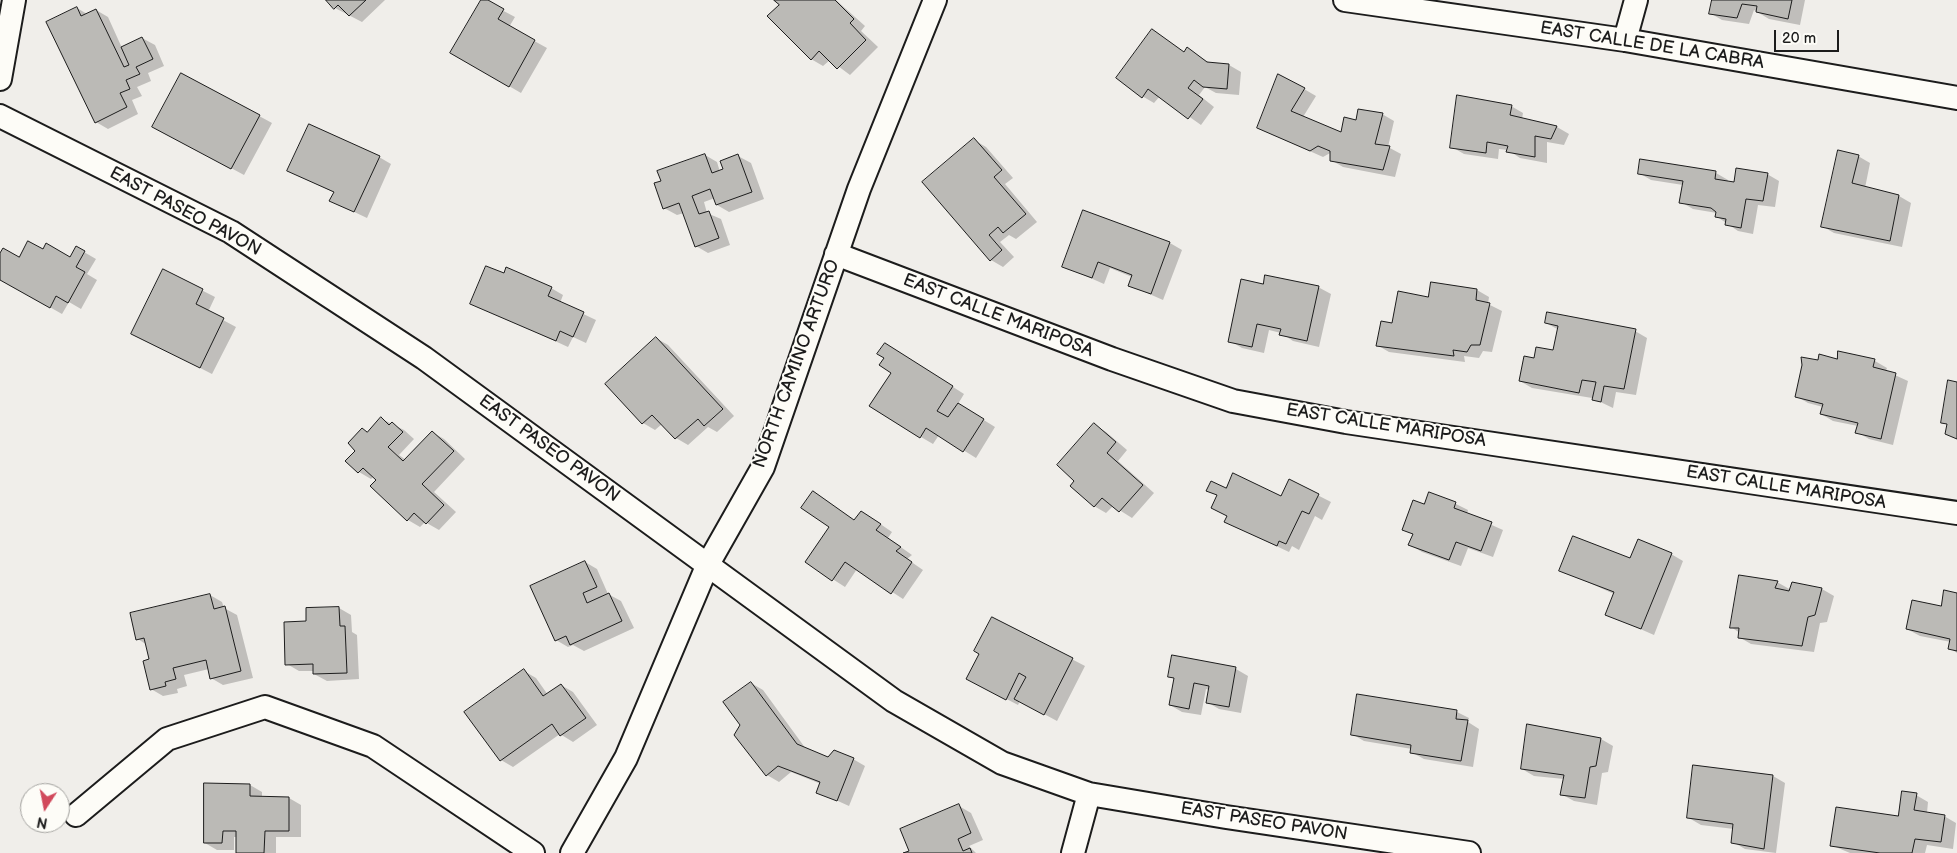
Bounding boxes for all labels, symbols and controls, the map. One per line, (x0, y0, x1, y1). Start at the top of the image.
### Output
street label: EAST CALLE DE LA CABRA (1539, 18, 1765, 74)
scale bar (1777, 20, 1842, 52)
text: 20 m (1782, 29, 1816, 48)
street label: EAST PASEO PAVON (105, 163, 265, 261)
street label: NORTH CAMINO ARTURO (749, 257, 845, 471)
street label: EAST CALLE MARIPOSA (900, 270, 1096, 362)
street label: EAST PASEO PAVON (474, 391, 624, 507)
street label: EAST CALLE MARIPOSA (1285, 400, 1487, 452)
street label: EAST CALLE MARIPOSA (1685, 462, 1887, 514)
north arrow (20, 783, 70, 833)
street label: EAST PASEO PAVON (1179, 798, 1349, 846)
text: N (35, 813, 49, 832)

